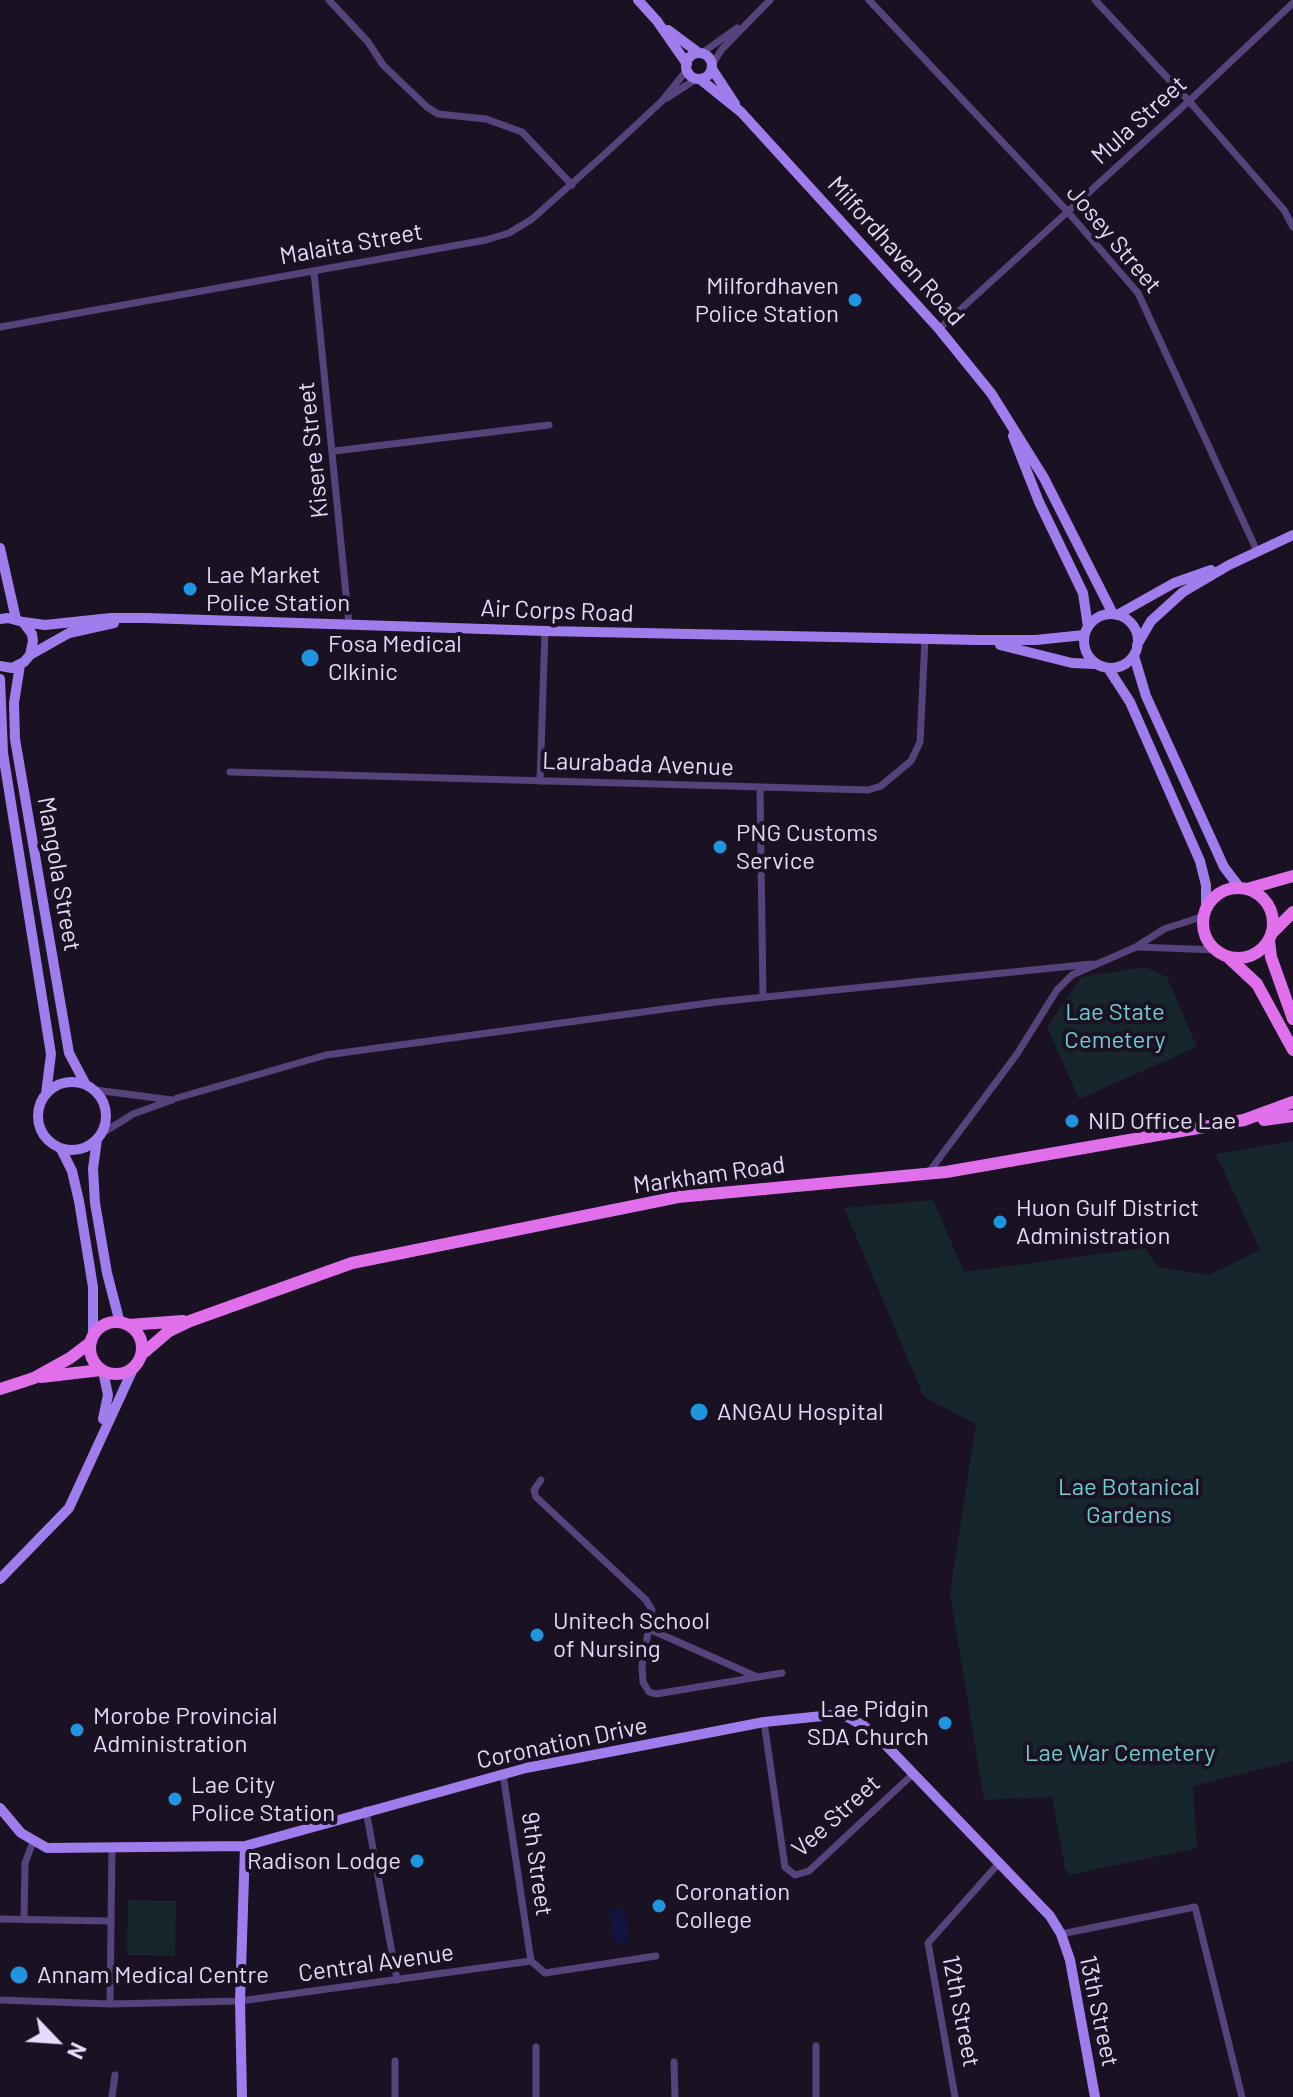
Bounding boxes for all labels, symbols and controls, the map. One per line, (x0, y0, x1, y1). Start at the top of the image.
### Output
street label: Mula Street (1085, 70, 1193, 170)
street label: Milfordhaven Road (822, 171, 970, 331)
street label: Josey Street (1060, 179, 1168, 299)
street label: Malaita Street (277, 217, 425, 271)
place label: Milfordhaven Police Station (695, 272, 839, 328)
marker: Milfordhaven Police Station (846, 291, 864, 309)
street label: Kisere Street (292, 380, 334, 520)
place label: Lae Market Police Station (206, 561, 350, 617)
marker: Lae Market Police Station (181, 580, 199, 598)
street label: Air Corps Road (480, 594, 634, 628)
place label: Fosa Medical Clkinic (328, 630, 462, 686)
marker: Fosa Medical Clkinic (299, 647, 321, 669)
street label: Laurabada Avenue (542, 746, 734, 782)
street label: Mangola Street (31, 794, 87, 954)
place label: PNG Customs Service (736, 819, 878, 875)
marker: PNG Customs Service (711, 838, 729, 856)
park label: Lae State Cemetery (1064, 998, 1166, 1054)
place label: NID Office Lae (1088, 1107, 1236, 1135)
marker: NID Office Lae (1063, 1112, 1081, 1130)
street label: Markham Road (631, 1150, 787, 1200)
place label: Huon Gulf District Administration (1016, 1194, 1199, 1250)
marker: Huon Gulf District Administration (991, 1213, 1009, 1231)
place label: ANGAU Hospital (717, 1398, 883, 1426)
marker: ANGAU Hospital (688, 1401, 710, 1423)
park label: Lae Botanical Gardens (1058, 1473, 1200, 1529)
place label: Unitech School of Nursing (553, 1607, 710, 1663)
marker: Unitech School of Nursing (528, 1626, 546, 1644)
place label: Lae Pidgin SDA Church (807, 1695, 929, 1751)
place label: Morobe Provincial Administration (93, 1702, 278, 1758)
street label: Coronation Drive (474, 1711, 650, 1775)
marker: Lae Pidgin SDA Church (936, 1714, 954, 1732)
marker: Morobe Provincial Administration (68, 1721, 86, 1739)
park label: Lae War Cemetery (1025, 1739, 1215, 1767)
street label: Vee Street (786, 1769, 886, 1863)
place label: Lae City Police Station (191, 1771, 335, 1827)
marker: Lae City Police Station (166, 1790, 184, 1808)
street label: 9th Street (515, 1810, 559, 1918)
place label: Radison Lodge (247, 1847, 401, 1875)
marker: Radison Lodge (408, 1852, 426, 1870)
place label: Coronation College (675, 1878, 790, 1934)
marker: Coronation College (650, 1897, 668, 1915)
street label: Central Avenue (296, 1938, 456, 1988)
street label: 12th Street (936, 1953, 986, 2069)
street label: 13th Street (1073, 1953, 1125, 2069)
place label: Annam Medical Centre (37, 1961, 269, 1989)
marker: Annam Medical Centre (8, 1964, 30, 1986)
north arrow (16, 2001, 96, 2081)
text: N (63, 2039, 93, 2063)

